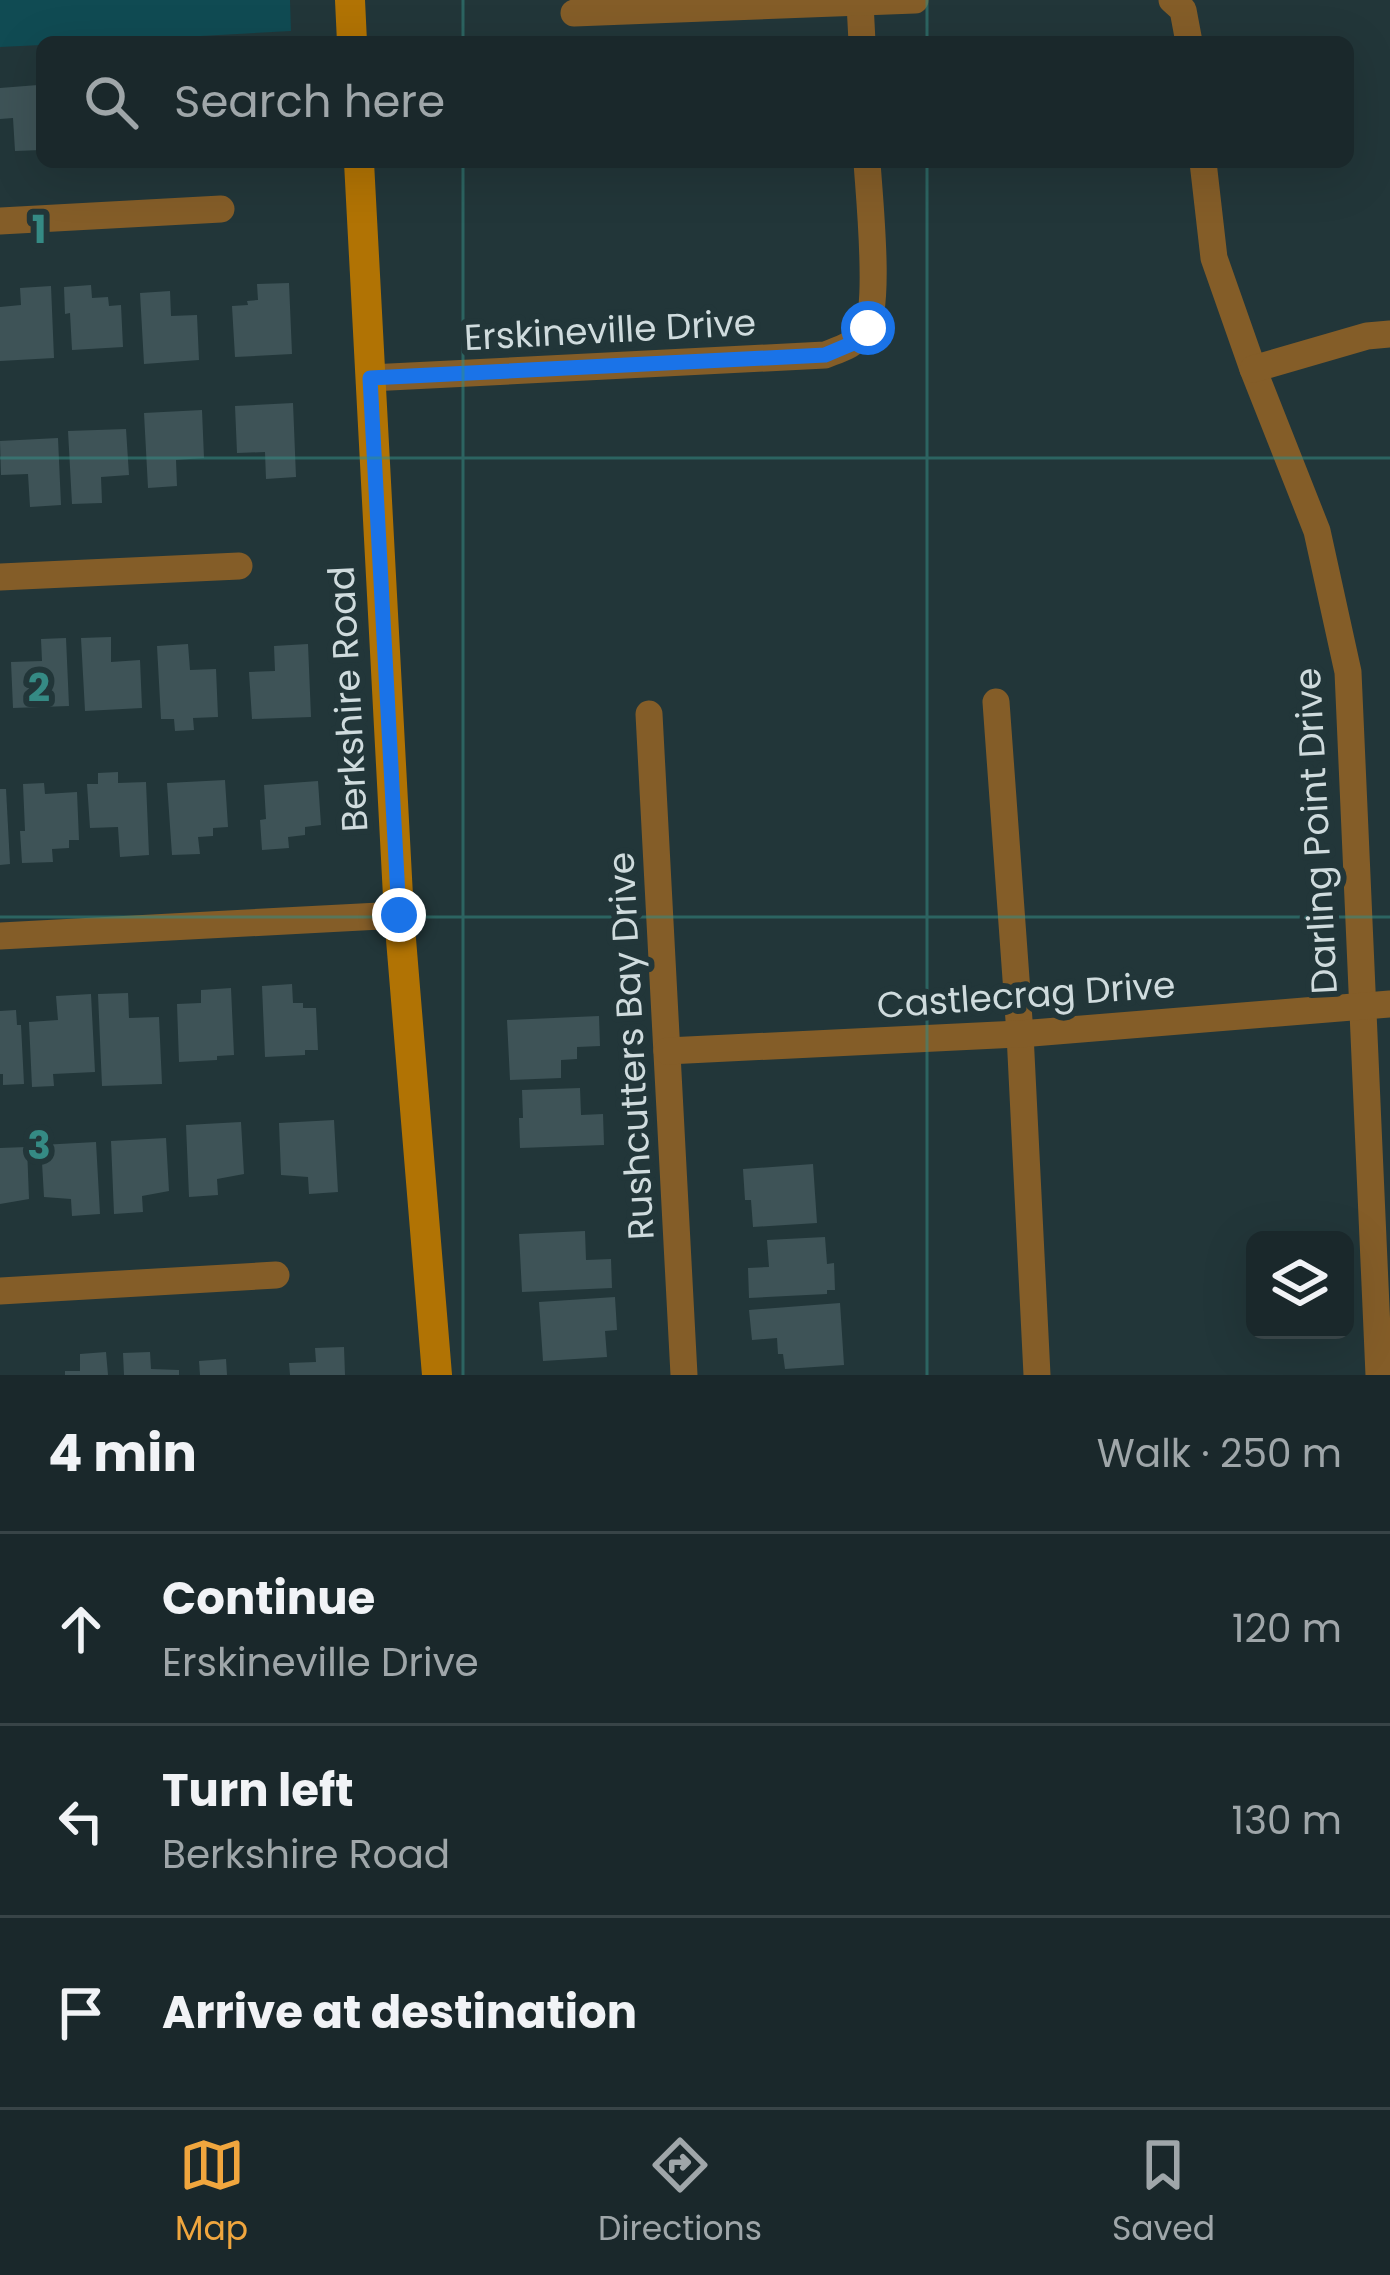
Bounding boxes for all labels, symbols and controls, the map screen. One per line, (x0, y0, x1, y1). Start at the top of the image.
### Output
search box (36, 36, 1354, 168)
icon: search (78, 69, 144, 135)
text: Search here (174, 70, 445, 133)
text: 1 (32, 202, 46, 257)
street label: Erskineville Drive (463, 297, 757, 363)
route start (841, 301, 895, 355)
street label: Berkshire Road (316, 565, 380, 833)
text: 2 (28, 660, 50, 715)
street label: Darling Point Drive (1282, 667, 1350, 995)
street label: Rushcutters Bay Drive (595, 851, 667, 1241)
route end (372, 888, 426, 942)
street label: Castlecrag Drive (875, 959, 1177, 1031)
text: 3 (27, 1118, 51, 1173)
map controls (1246, 1231, 1354, 1339)
button: layers (1246, 1231, 1354, 1339)
text: 4 min (48, 1417, 197, 1489)
text: Walk · 250 m (1097, 1426, 1342, 1481)
text: Continue (162, 1567, 375, 1630)
icon: ahead (48, 1596, 114, 1662)
text: 120 m (1232, 1601, 1342, 1656)
text: Erskineville Drive (162, 1635, 479, 1690)
text: Turn left (162, 1759, 354, 1822)
icon: left (48, 1788, 114, 1854)
text: 130 m (1231, 1793, 1342, 1848)
text: Berkshire Road (162, 1827, 450, 1882)
icon: arrive (48, 1980, 114, 2046)
text: Arrive at destination (162, 1981, 637, 2044)
tab: Map (175, 2132, 248, 2254)
tab: Directions (598, 2132, 762, 2254)
tab: Saved (1112, 2132, 1215, 2254)

